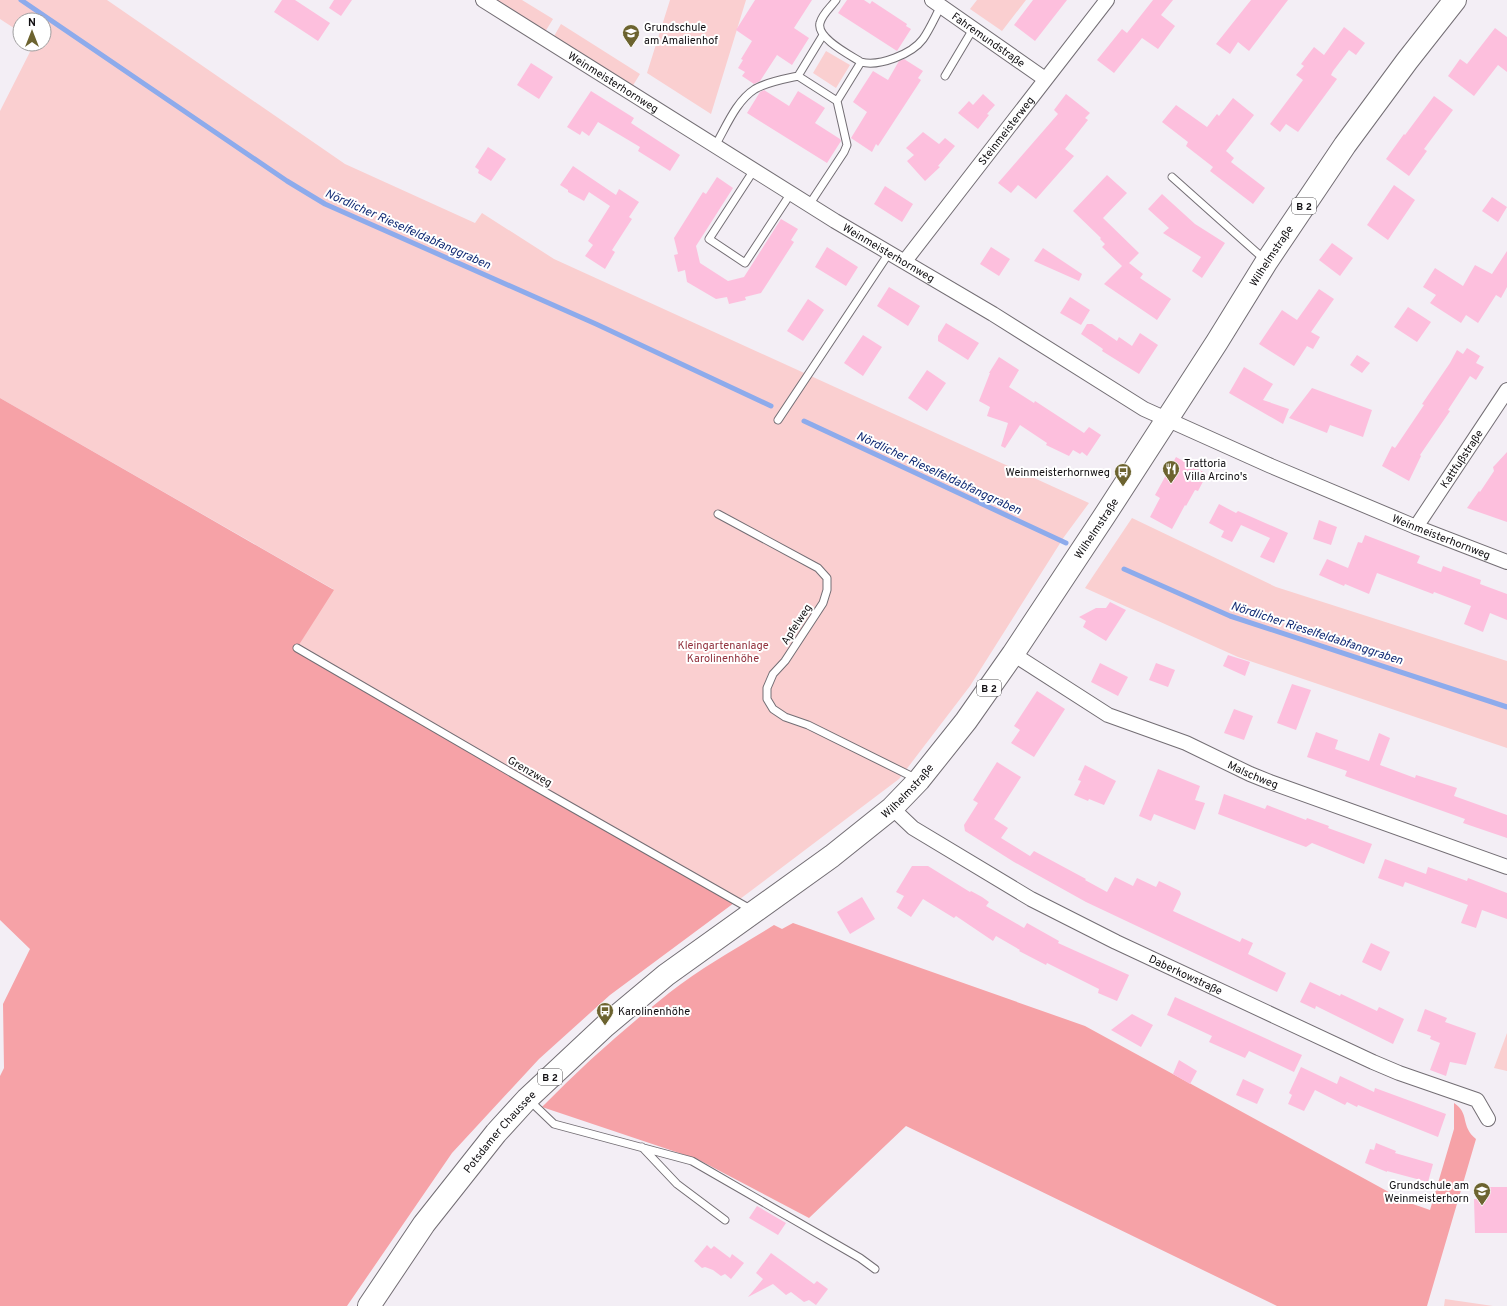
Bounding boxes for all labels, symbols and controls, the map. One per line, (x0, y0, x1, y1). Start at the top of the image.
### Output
street label: Fahremundstraße (949, 10, 1027, 71)
north arrow (12, 12, 52, 52)
text: N (28, 16, 36, 30)
place label: Grundschule am Amalienhof (644, 21, 718, 48)
school or university icon: Grundschule am Amalienhof (621, 23, 641, 48)
street label: Weinmeisterhornweg (565, 49, 661, 116)
street label: Steinmeisterweg (976, 94, 1038, 168)
water label: Nördlicher Rieselfeldabfanggraben (322, 186, 493, 274)
road number: B 2 (1292, 198, 1316, 214)
street label: Weinmeisterhornweg (840, 221, 937, 286)
street label: Wilhelmstraße (1247, 223, 1297, 289)
street label: Kattfußstraße (1438, 427, 1487, 491)
water label: Nördlicher Rieselfeldabfanggraben (854, 429, 1024, 519)
place label: Trattoria Villa Arcino's (1184, 457, 1247, 484)
restaurant icon: Trattoria Villa Arcino's (1161, 459, 1181, 484)
bus stop icon: Weinmeisterhornweg (1113, 462, 1133, 487)
place label: Weinmeisterhornweg (1006, 466, 1110, 480)
street label: Wilhelmstraße (1072, 496, 1122, 562)
street label: Weinmeisterhornweg (1390, 512, 1492, 563)
water label: Nördlicher Rieselfeldabfanggraben (1229, 599, 1405, 669)
street label: Apfelweg (778, 602, 815, 648)
park label: Kleingartenanlage Karolinenhöhe (677, 639, 769, 666)
road number: B 2 (977, 680, 1001, 696)
street label: Grenzweg (505, 753, 554, 790)
street label: Malschweg (1225, 758, 1280, 792)
street label: Wilhelmstraße (879, 761, 937, 822)
street label: Daberkowstraße (1146, 952, 1225, 999)
bus stop icon: Karolinenhöhe (595, 1001, 615, 1026)
place label: Karolinenhöhe (618, 1005, 690, 1019)
road number: B 2 (538, 1069, 562, 1085)
street label: Potsdamer Chaussee (461, 1088, 539, 1176)
place label: Grundschule am Weinmeisterhorn (1385, 1179, 1469, 1206)
school or university icon: Grundschule am Weinmeisterhorn (1472, 1181, 1492, 1206)

